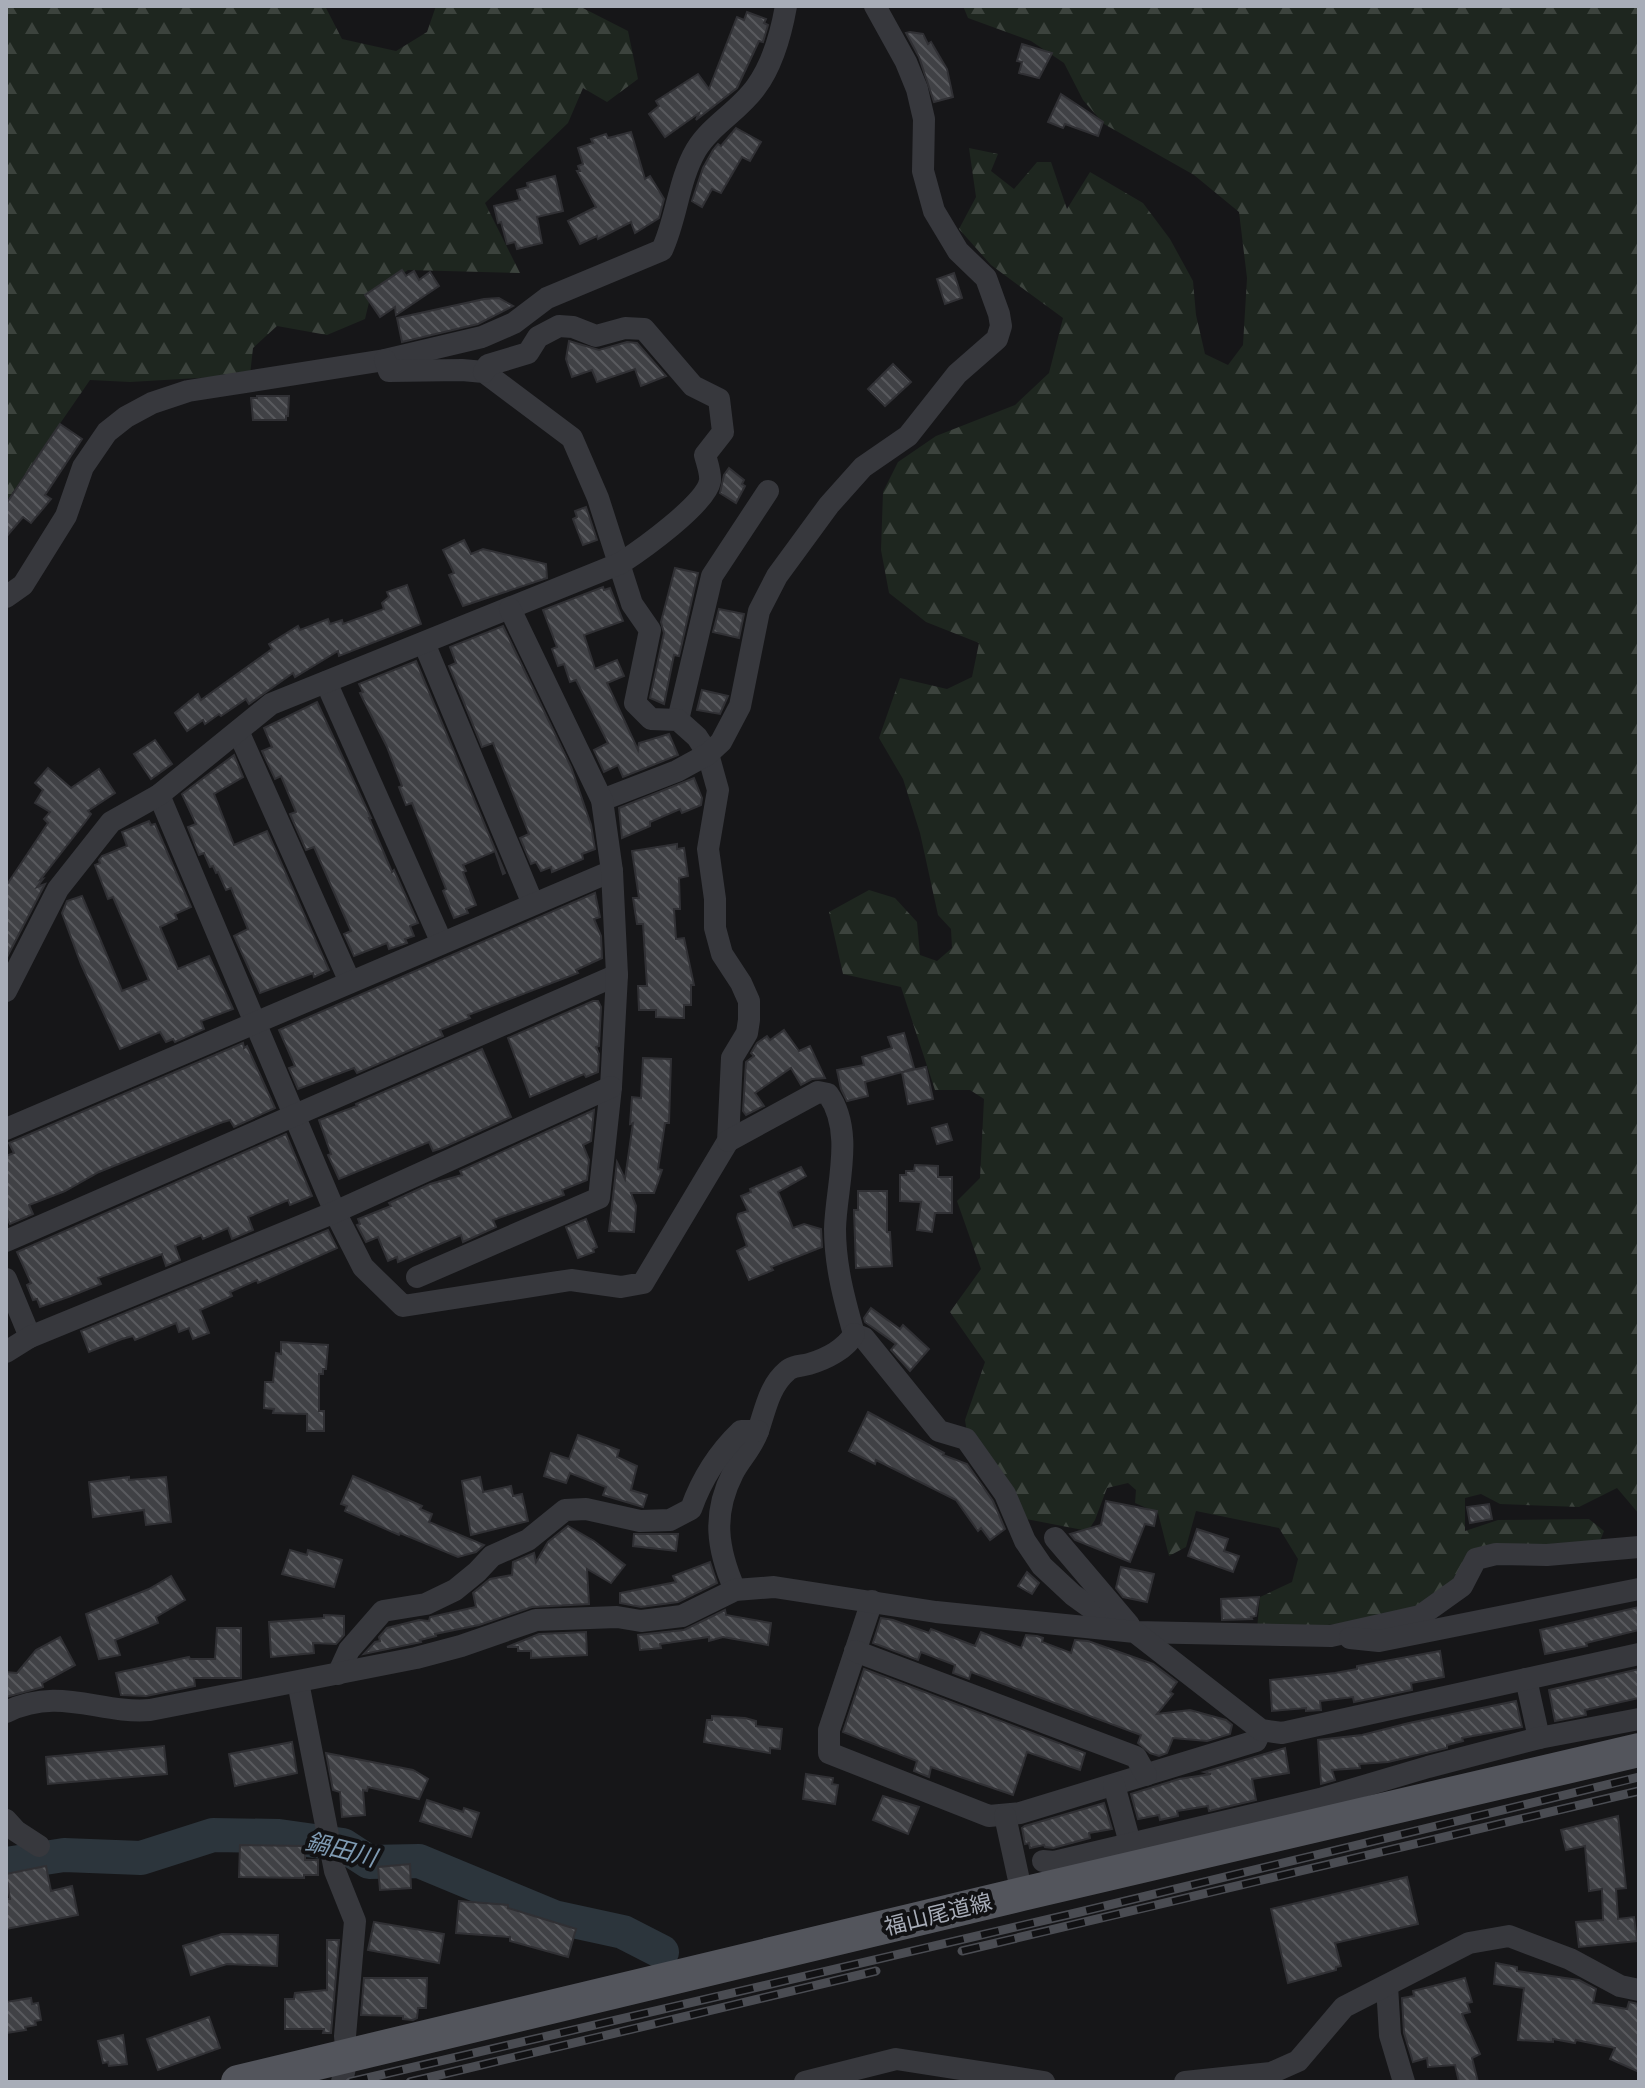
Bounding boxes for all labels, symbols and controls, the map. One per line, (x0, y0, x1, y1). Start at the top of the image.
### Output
water label: 鍋田川 (303, 1828, 382, 1873)
street label: 福山尾道線 (881, 1888, 995, 1941)

